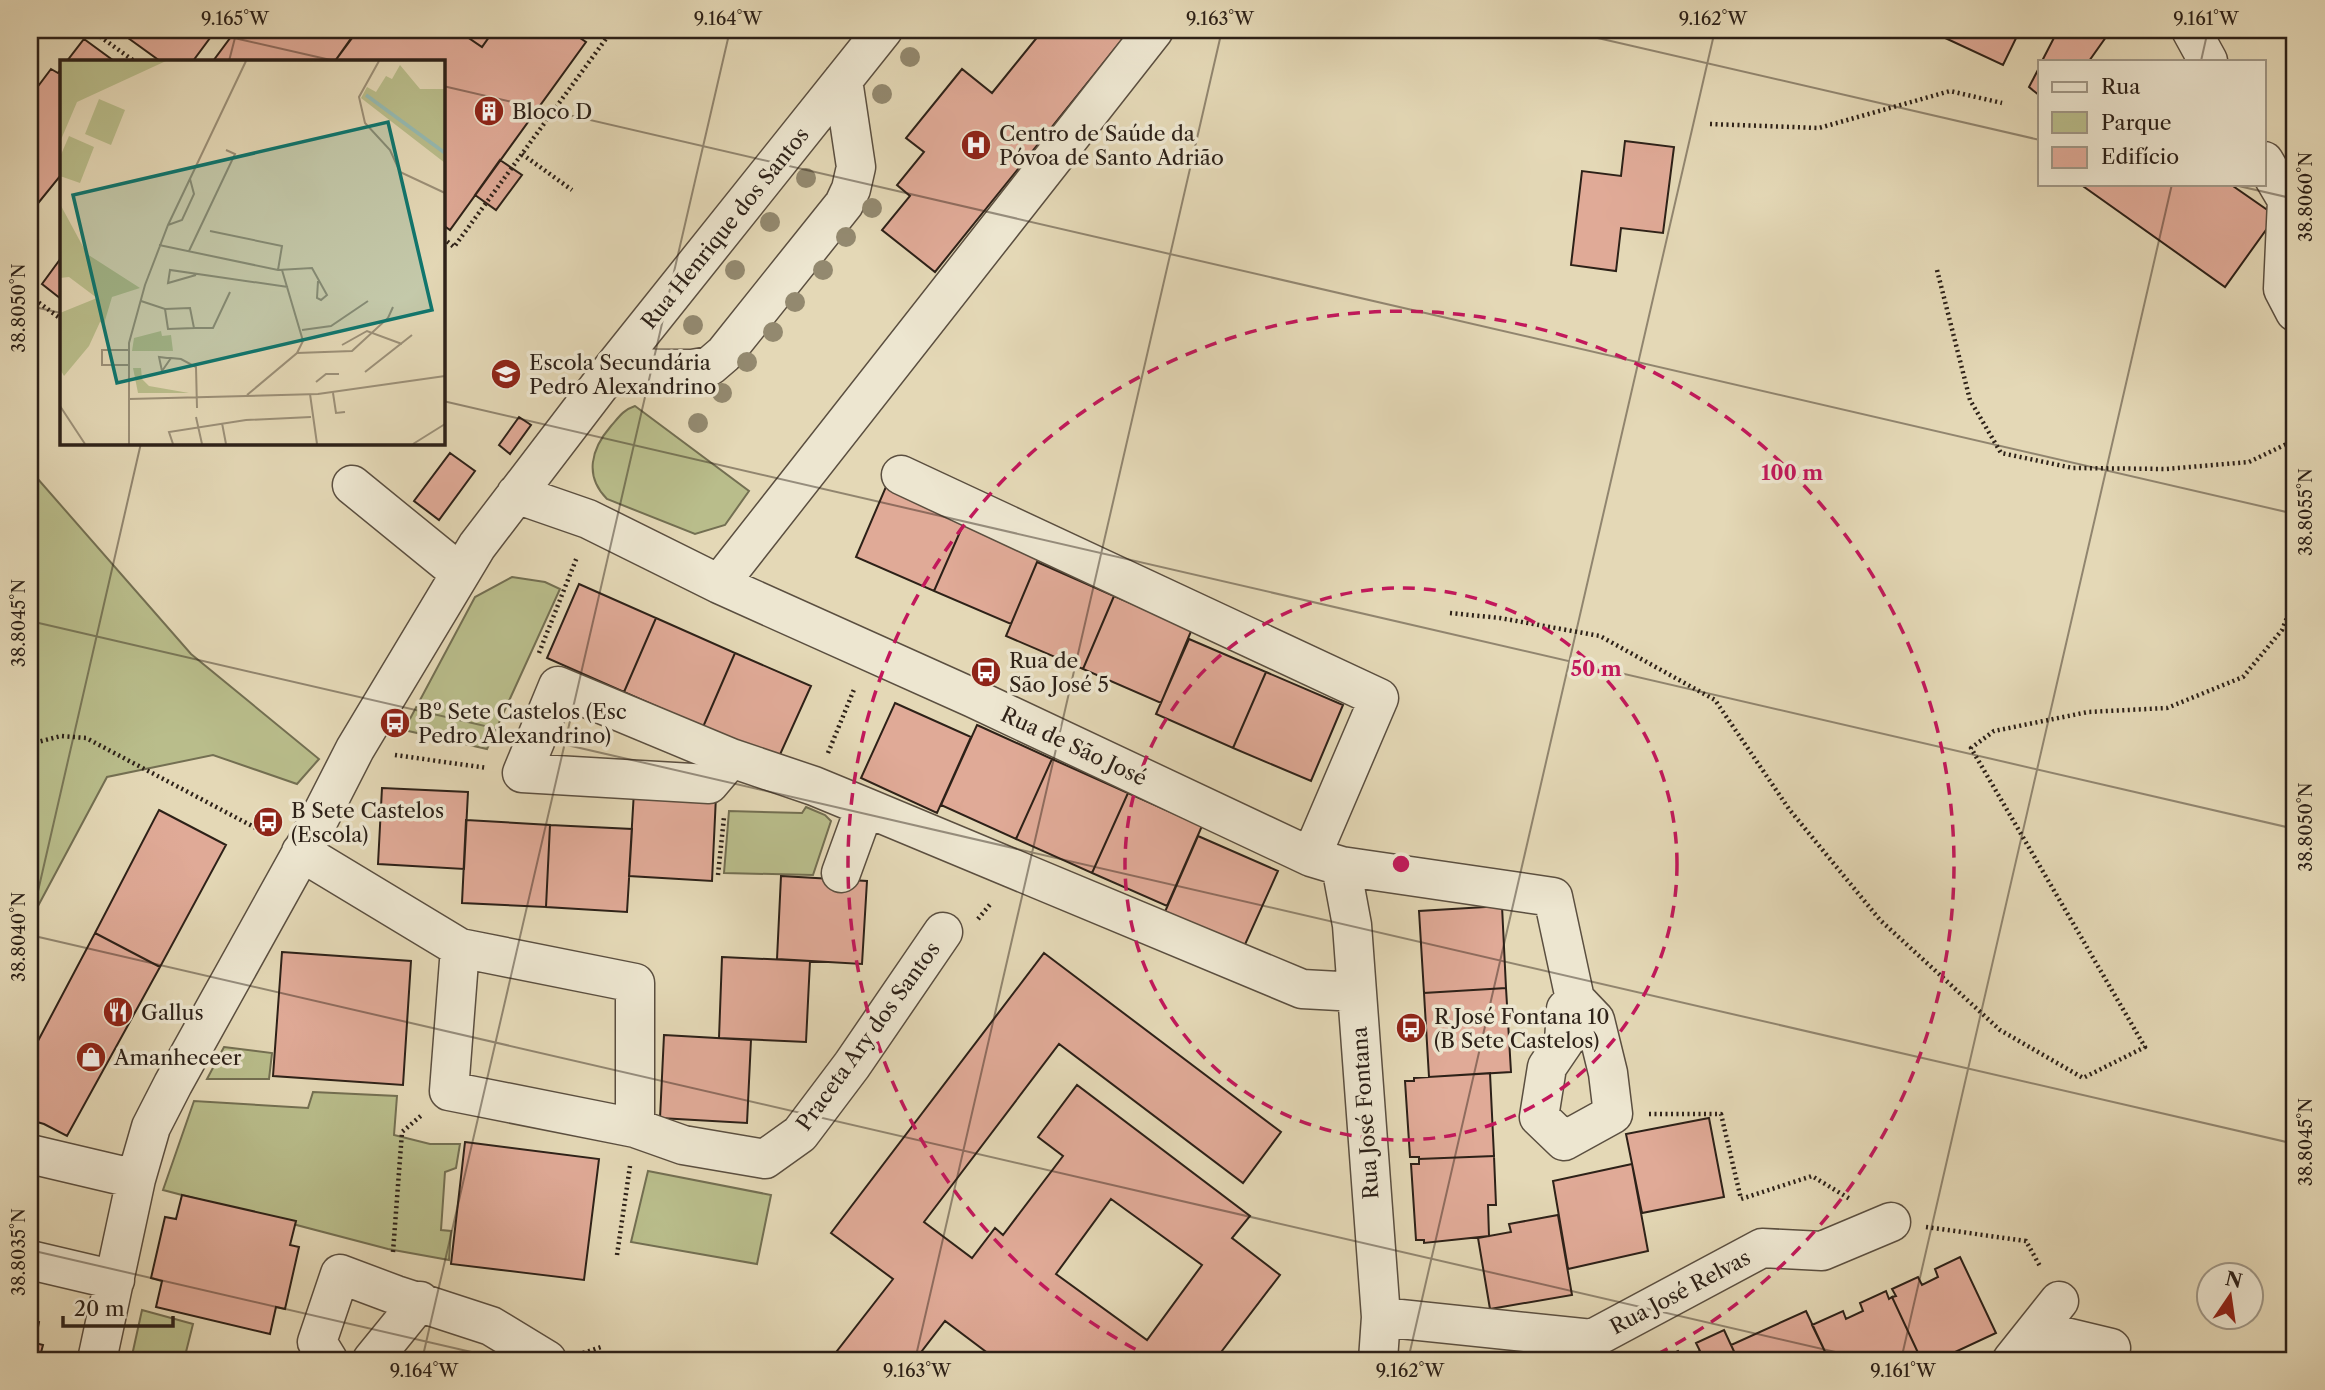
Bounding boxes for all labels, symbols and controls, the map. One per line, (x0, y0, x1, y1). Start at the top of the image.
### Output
text: 9.165°W (201, 8, 270, 30)
text: 9.164°W (694, 8, 764, 30)
text: 9.163°W (1186, 8, 1255, 30)
text: 9.162°W (1679, 8, 1749, 30)
text: 9.161°W (2173, 8, 2240, 30)
inset map (60, 60, 444, 444)
legend (2038, 60, 2266, 186)
text: Rua (2101, 74, 2141, 99)
building icon: Bloco D (472, 94, 506, 128)
place label: Bloco D (512, 99, 592, 124)
text: Parque (2101, 110, 2172, 135)
place label: Centro de Saúde da Póvoa de Santo Adrião (999, 121, 1224, 170)
street label: Rua Henrique dos Santos (636, 122, 814, 334)
hospital icon: Centro de Saúde da Póvoa de Santo Adrião (959, 128, 993, 162)
text: Edifício (2101, 144, 2179, 169)
text: 38.8060°N (2295, 152, 2317, 242)
text: 38.8050°N (8, 263, 30, 353)
place label: Escola Secundária Pedro Alexandrino (529, 350, 716, 399)
school or university icon: Escola Secundária Pedro Alexandrino (489, 357, 523, 391)
text: 100 m (1761, 460, 1823, 485)
text: 38.8055°N (2295, 468, 2317, 556)
text: 38.8045°N (8, 579, 30, 667)
place label: Rua de São José 5 (1009, 648, 1109, 697)
bus stop icon: Rua de São José 5 (969, 655, 1003, 689)
text: 50 m (1570, 656, 1622, 681)
place label: Bº Sete Castelos (Esc Pedro Alexandrino) (418, 699, 627, 748)
street label: Rua de São José (997, 701, 1151, 791)
bus stop icon: Bº Sete Castelos (Esc Pedro Alexandrino) (378, 706, 412, 740)
text: 38.8050°N (2295, 782, 2317, 872)
place label: B Sete Castelos (Escola) (291, 798, 444, 847)
bus stop icon: B Sete Castelos (Escola) (251, 805, 285, 839)
centre of rings (1389, 852, 1413, 876)
text: 38.8040°N (8, 892, 30, 982)
street label: Praceta Ary dos Santos (791, 937, 945, 1135)
restaurant icon: Gallus (101, 995, 135, 1029)
place label: Gallus (141, 1000, 204, 1025)
place label: R José Fontana 10 (B Sete Castelos) (1434, 1004, 1610, 1053)
bus stop icon: R José Fontana 10 (B Sete Castelos) (1394, 1011, 1428, 1045)
street label: Rua José Fontana (1346, 1025, 1383, 1200)
shop icon: Amanheceer (74, 1040, 108, 1074)
place label: Amanheceer (113, 1045, 242, 1070)
text: 38.8045°N (2295, 1098, 2317, 1186)
text: 38.8035°N (8, 1208, 30, 1296)
street label: Rua José Relvas (1606, 1245, 1754, 1339)
north arrow (2196, 1260, 2266, 1330)
text: N (2223, 1267, 2244, 1293)
scale bar (63, 1285, 173, 1329)
text: 20 m (74, 1296, 125, 1321)
text: 9.164°W (390, 1360, 460, 1382)
text: 9.163°W (883, 1360, 952, 1382)
text: 9.162°W (1376, 1360, 1446, 1382)
text: 9.161°W (1870, 1360, 1937, 1382)

